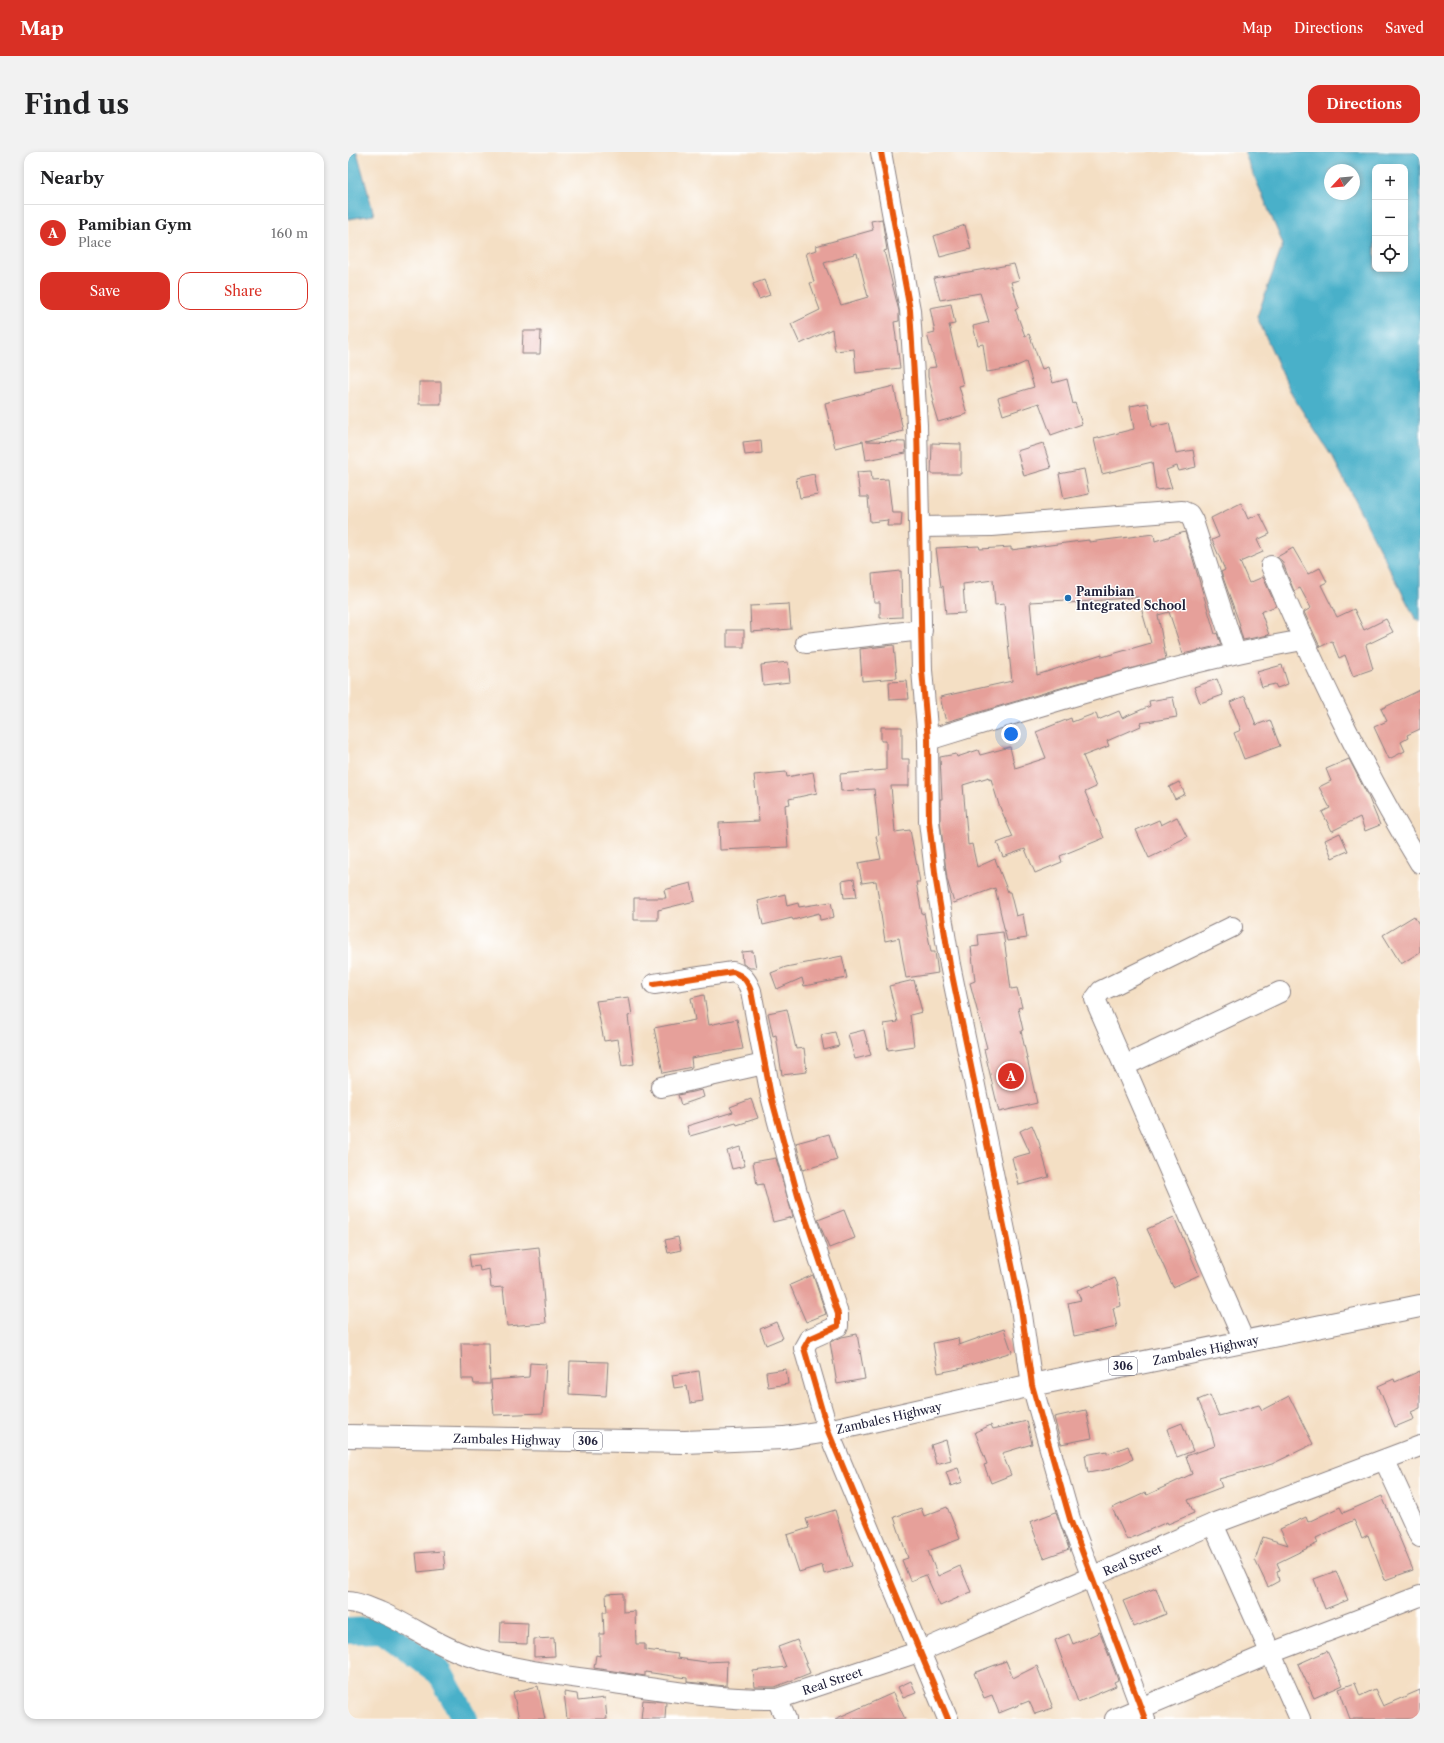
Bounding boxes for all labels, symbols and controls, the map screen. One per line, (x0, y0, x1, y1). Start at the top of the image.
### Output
text: Map (20, 17, 64, 40)
text: Map (1242, 19, 1272, 37)
text: Directions (1294, 19, 1363, 37)
text: Saved (1385, 19, 1424, 37)
button: Directions (1308, 85, 1420, 123)
text: Find us (24, 87, 129, 121)
north arrow (1324, 164, 1360, 200)
map controls (1372, 164, 1408, 272)
button: + (1372, 164, 1408, 200)
text: Nearby (40, 168, 104, 188)
button: − (1372, 200, 1408, 236)
text: Pamibian Gym (78, 215, 192, 234)
text: A (48, 225, 58, 241)
text: 160 m (271, 225, 308, 241)
text: Place (78, 234, 111, 250)
button: locate (1372, 236, 1408, 272)
button: Save (40, 272, 170, 310)
button: Share (178, 272, 308, 310)
place label: Pamibian Integrated School (1076, 584, 1186, 613)
marker: Pamibian Integrated School (1063, 593, 1073, 603)
your location (1001, 724, 1021, 744)
pin: A (998, 1061, 1024, 1091)
street label: Zambales Highway (1151, 1331, 1260, 1368)
road number: 306 (1109, 1357, 1137, 1375)
street label: Zambales Highway (835, 1398, 943, 1436)
street label: Zambales Highway (453, 1430, 561, 1447)
road number: 306 (574, 1432, 602, 1450)
street label: Real Street (1100, 1540, 1165, 1579)
street label: Real Street (800, 1663, 865, 1698)

